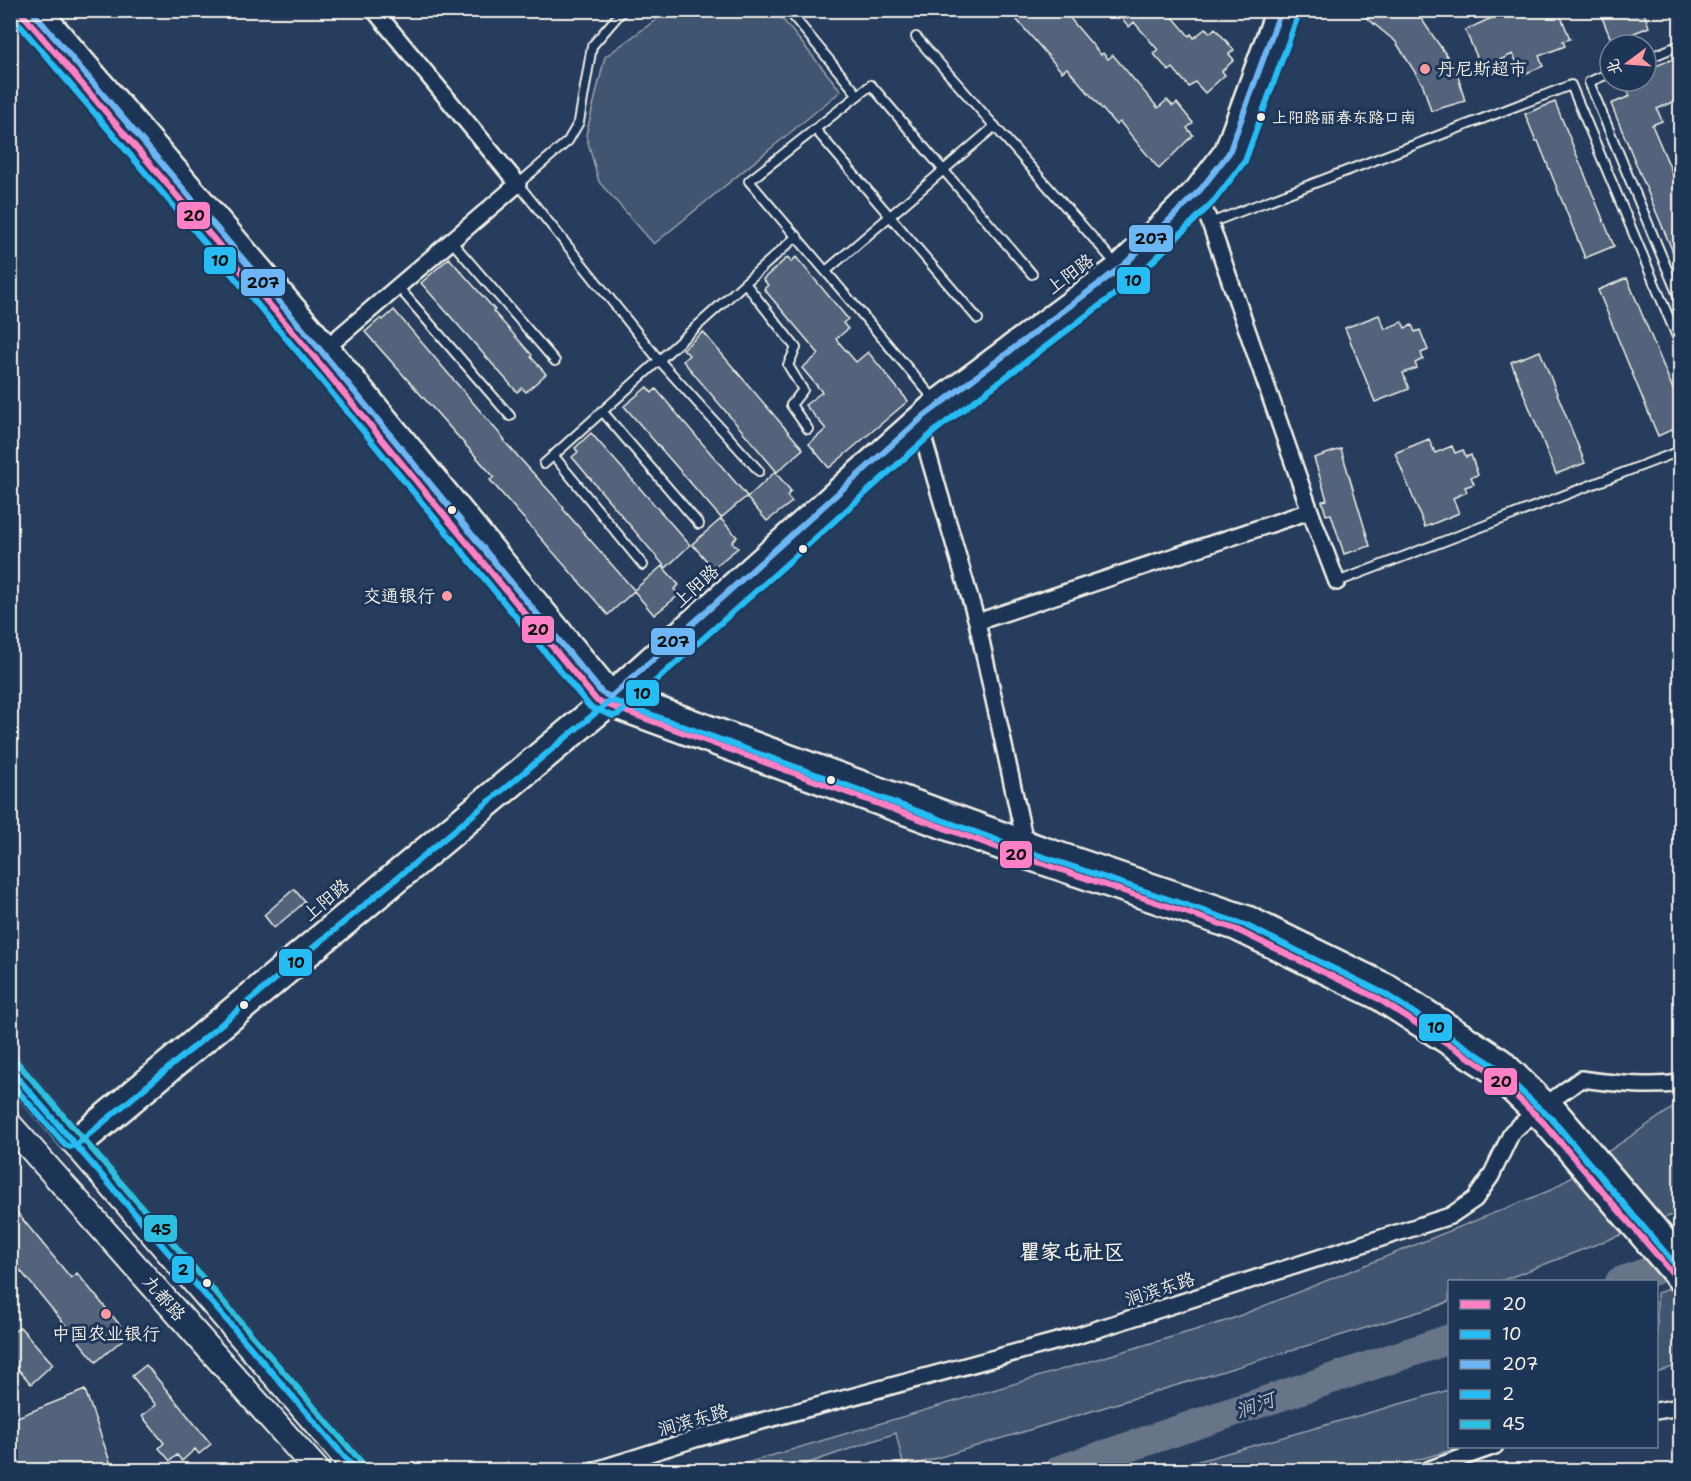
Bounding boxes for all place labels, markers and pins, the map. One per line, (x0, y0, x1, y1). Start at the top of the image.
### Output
place label: 丹尼斯超市 (1437, 57, 1527, 81)
marker: 丹尼斯超市 (1418, 62, 1432, 76)
place label: 上阳路丽春东路口南 (1272, 107, 1416, 128)
marker: 上阳路丽春东路口南 (1255, 111, 1267, 123)
unlabelled marker (446, 504, 458, 516)
unlabelled marker (797, 543, 809, 555)
place label: 交通银行 (363, 584, 435, 608)
marker: 交通银行 (440, 589, 454, 603)
unlabelled marker (825, 774, 837, 786)
unlabelled marker (238, 999, 250, 1011)
unlabelled marker (201, 1277, 213, 1289)
marker: 中国农业银行 (99, 1307, 113, 1321)
place label: 中国农业银行 (52, 1322, 160, 1346)

